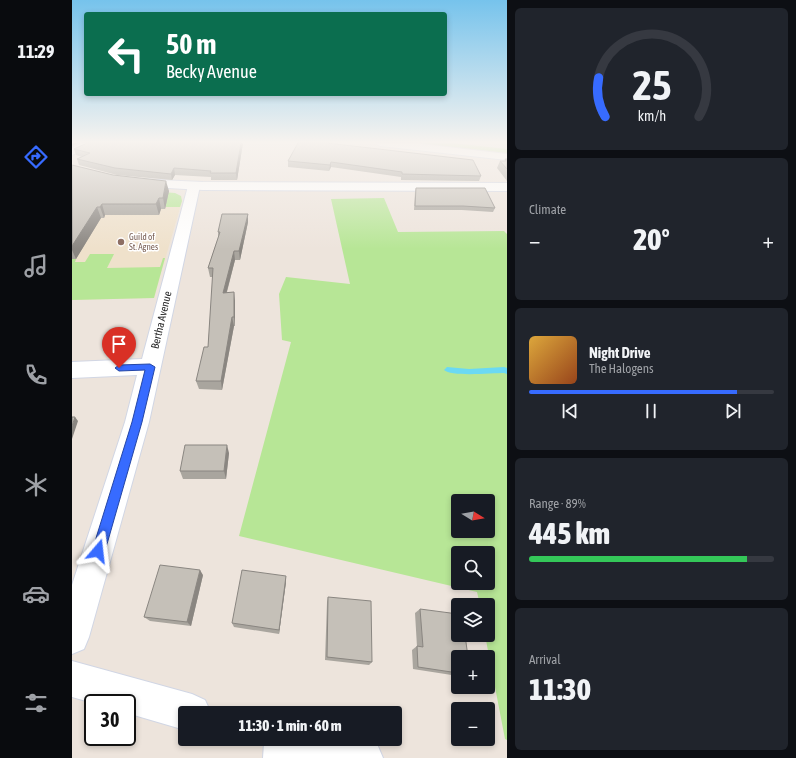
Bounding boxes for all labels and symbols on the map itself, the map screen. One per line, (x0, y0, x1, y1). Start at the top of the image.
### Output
place label: Guild of St. Agnes (129, 232, 158, 252)
marker: Guild of St. Agnes (116, 237, 126, 247)
street label: Bertha Avenue (149, 290, 173, 350)
pin (102, 327, 136, 368)
north arrow (451, 494, 495, 538)
position arrow (77, 530, 119, 572)
speed limit sign: 30 (84, 694, 136, 746)

